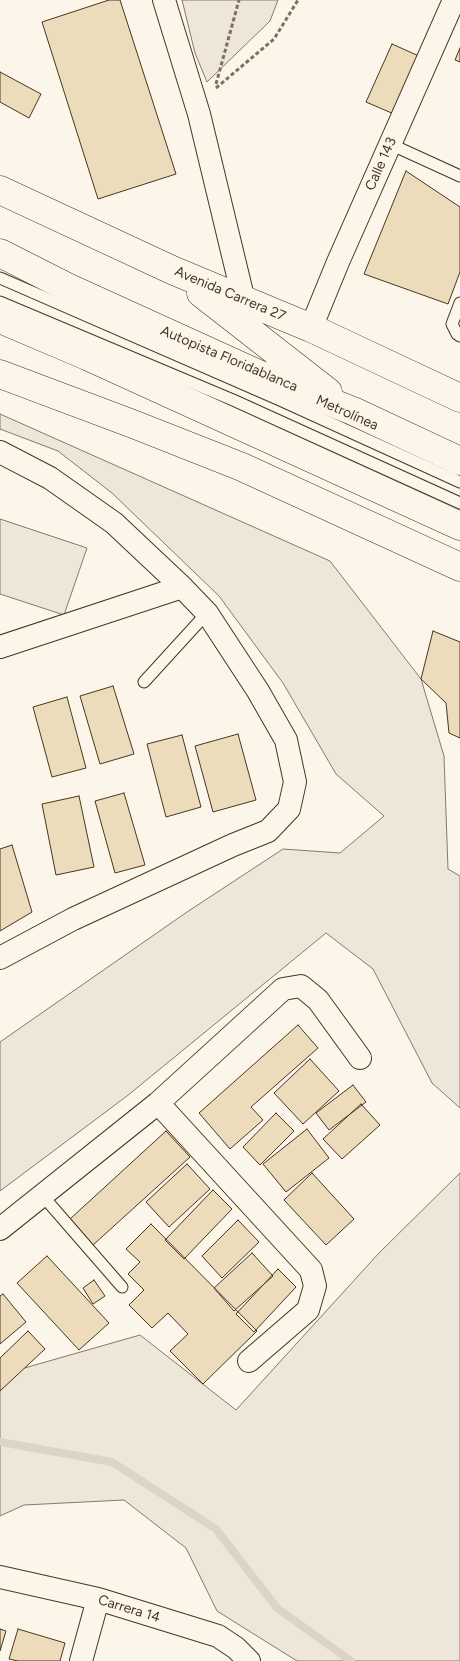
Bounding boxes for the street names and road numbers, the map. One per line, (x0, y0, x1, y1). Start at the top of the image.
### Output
street label: Calle 143 (362, 135, 400, 193)
street label: Avenida Carrera 27 (172, 263, 288, 325)
street label: Autopista Floridablanca (158, 322, 300, 396)
street label: Metrolínea (313, 392, 381, 434)
street label: Carrera 14 (96, 1592, 162, 1626)

